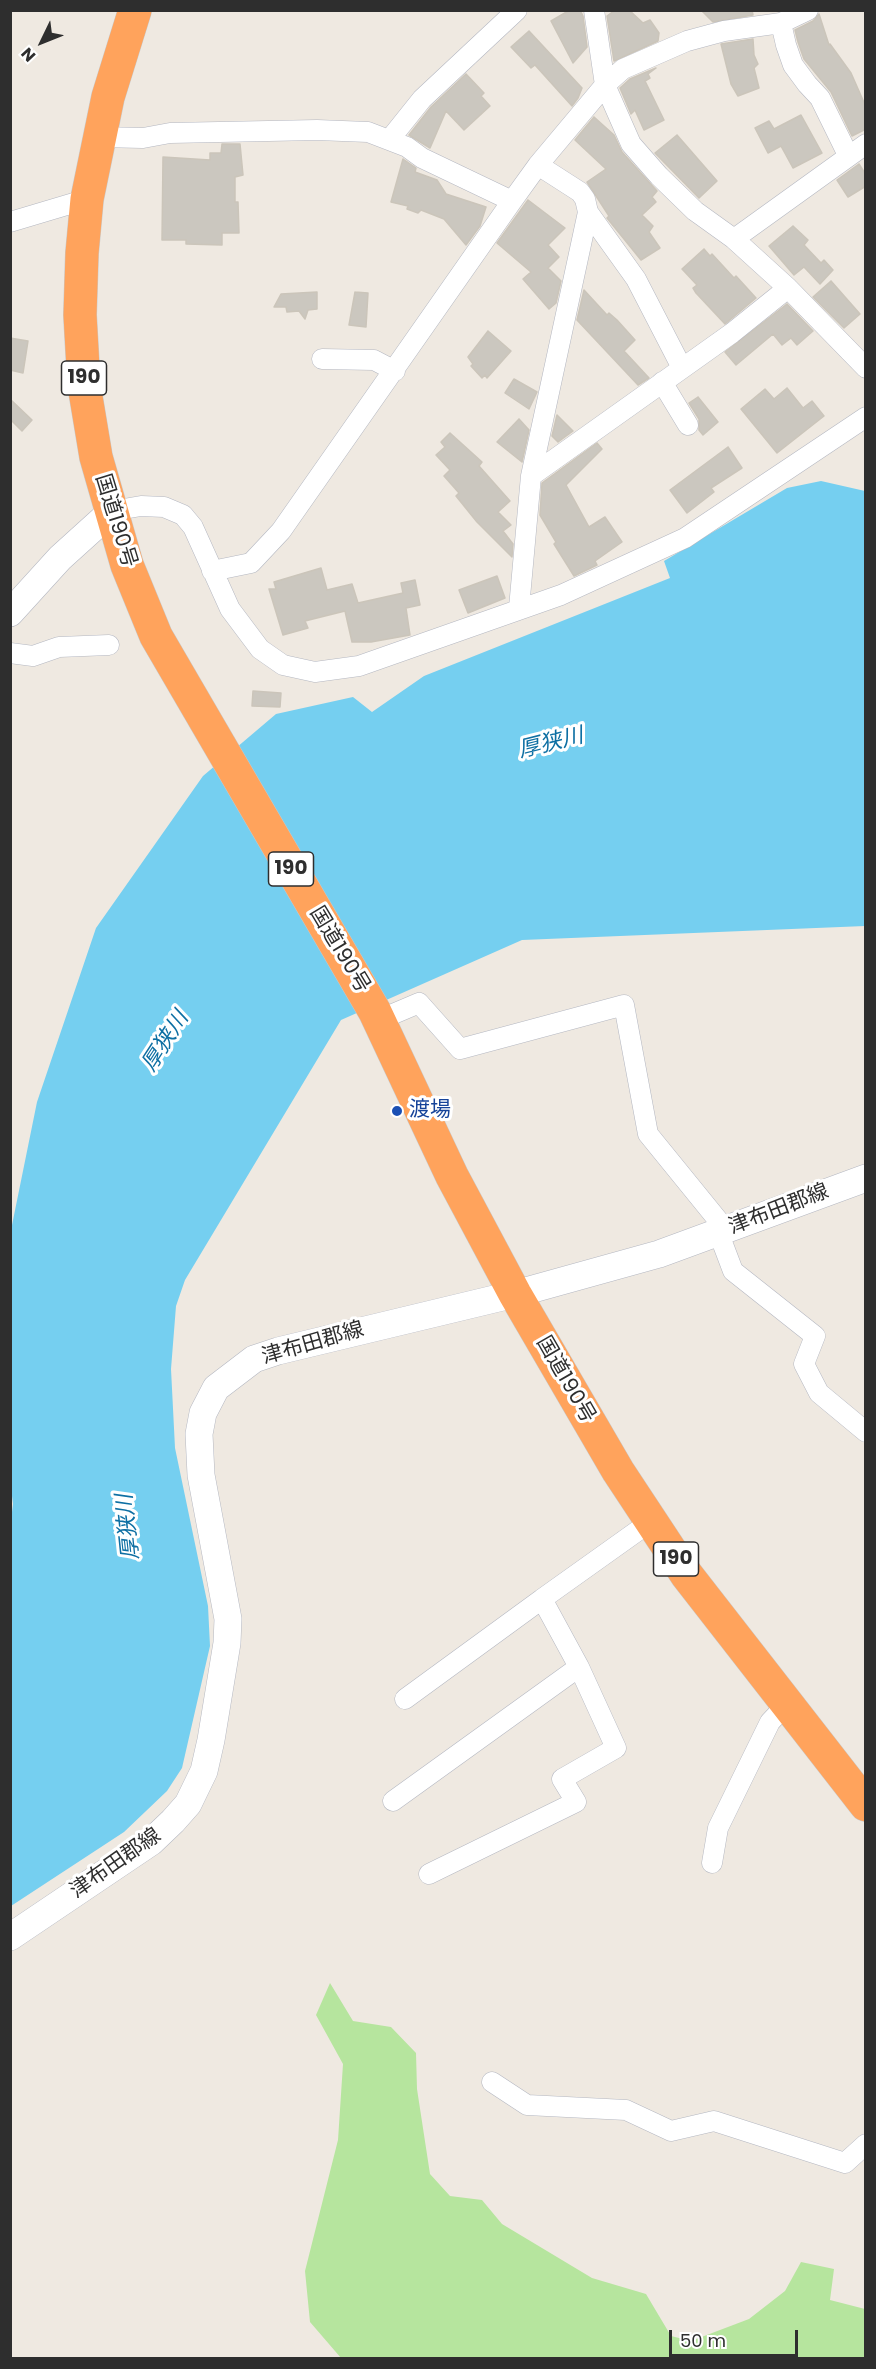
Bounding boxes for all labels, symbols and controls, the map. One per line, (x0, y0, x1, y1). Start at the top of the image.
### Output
north arrow (12, 12, 72, 72)
text: N (16, 42, 41, 67)
road number: 190 (62, 361, 106, 395)
street label: 国道190号 (89, 471, 141, 571)
water label: 厚狭川 (516, 723, 586, 765)
road number: 190 (268, 852, 314, 886)
street label: 国道190号 (303, 902, 375, 998)
water label: 厚狭川 (137, 1007, 195, 1077)
place label: 渡場 (409, 1098, 451, 1124)
marker: 渡場 (390, 1104, 404, 1118)
street label: 津布田郡線 (725, 1179, 833, 1241)
street label: 津布田郡線 (259, 1317, 367, 1371)
street label: 国道190号 (530, 1332, 600, 1428)
water label: 厚狭川 (112, 1493, 146, 1561)
road number: 190 (654, 1542, 698, 1576)
street label: 津布田郡線 (66, 1824, 166, 1904)
scale bar (672, 2318, 801, 2356)
text: 50 m (680, 2328, 726, 2353)

